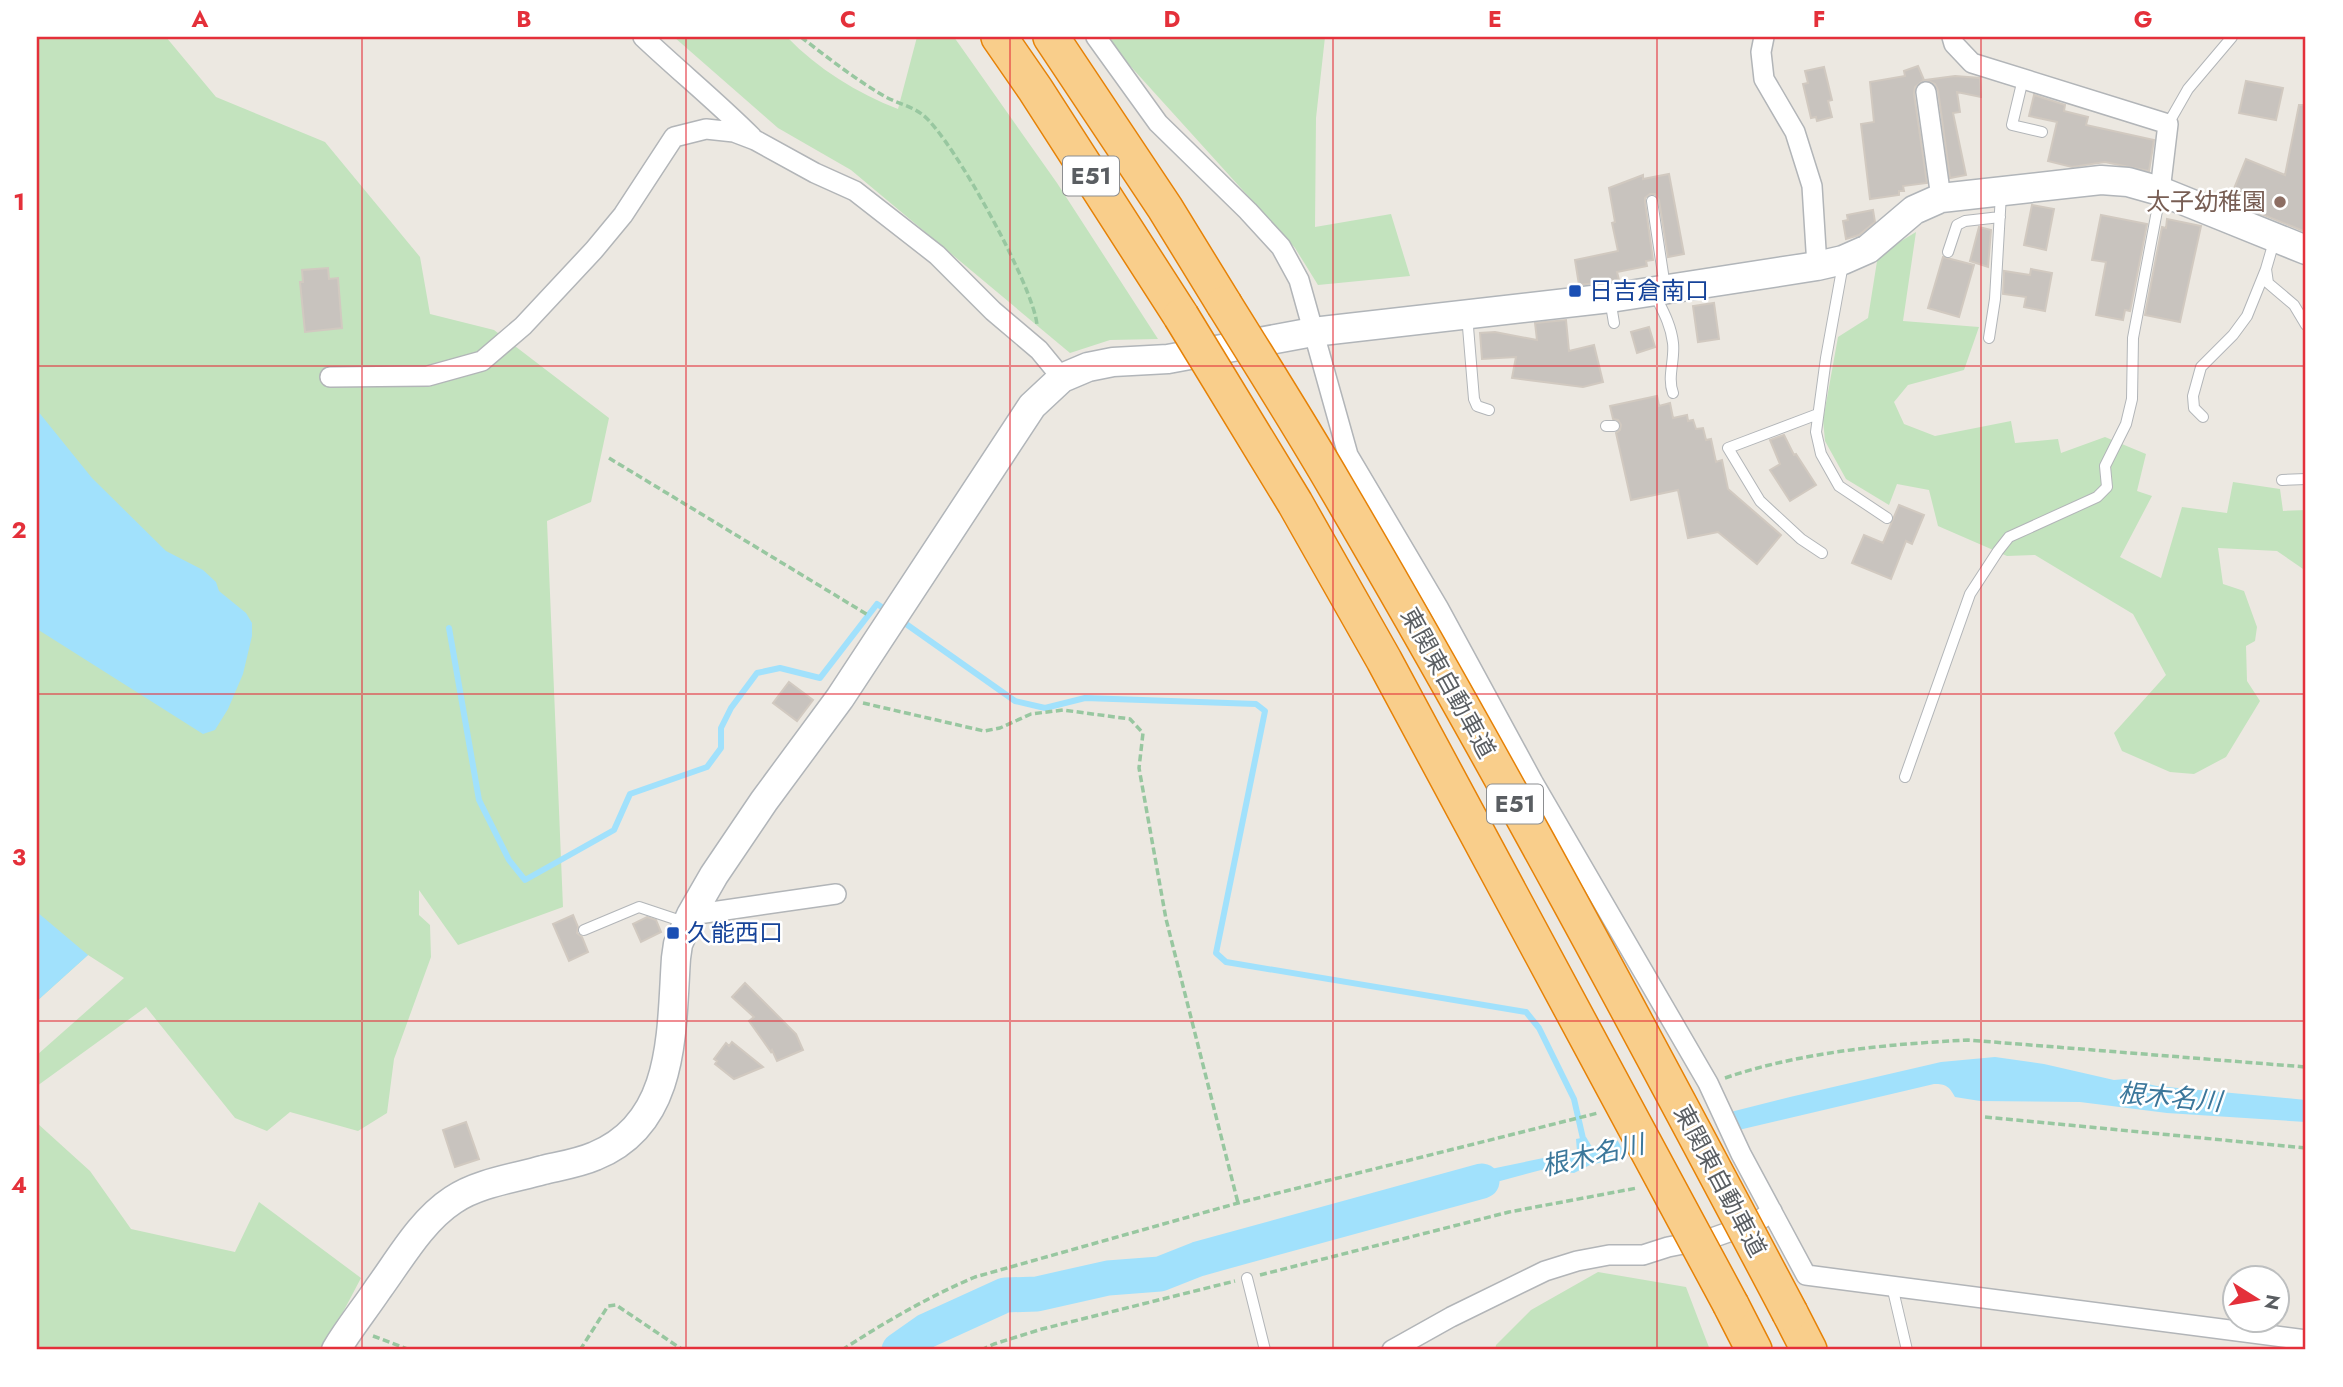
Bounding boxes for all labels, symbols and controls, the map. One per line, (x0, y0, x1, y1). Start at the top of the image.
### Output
text: A (191, 2, 209, 36)
text: B (516, 2, 532, 36)
text: C (840, 2, 856, 36)
text: D (1164, 2, 1181, 36)
text: E (1488, 2, 1502, 36)
text: F (1813, 2, 1825, 36)
text: G (2134, 2, 2152, 36)
road number: E51 (1063, 156, 1119, 196)
place label: 太子幼稚園 (2146, 184, 2266, 219)
text: 1 (13, 185, 25, 219)
marker: 太子幼稚園 (2272, 194, 2288, 210)
place label: 日吉倉南口 (1589, 273, 1709, 308)
marker: 日吉倉南口 (1567, 283, 1583, 299)
text: 2 (11, 513, 27, 547)
street label: 東関東自動車道 (1392, 601, 1504, 765)
road number: E51 (1487, 784, 1543, 824)
text: 3 (12, 840, 26, 874)
place label: 久能西口 (687, 915, 783, 950)
marker: 久能西口 (665, 925, 681, 941)
water label: 根木名川 (2117, 1074, 2226, 1121)
street label: 東関東自動車道 (1666, 1098, 1775, 1263)
water label: 根木名川 (1538, 1124, 1651, 1185)
text: 4 (11, 1168, 27, 1202)
north arrow (2220, 1264, 2290, 1334)
text: N (2258, 1292, 2287, 1312)

